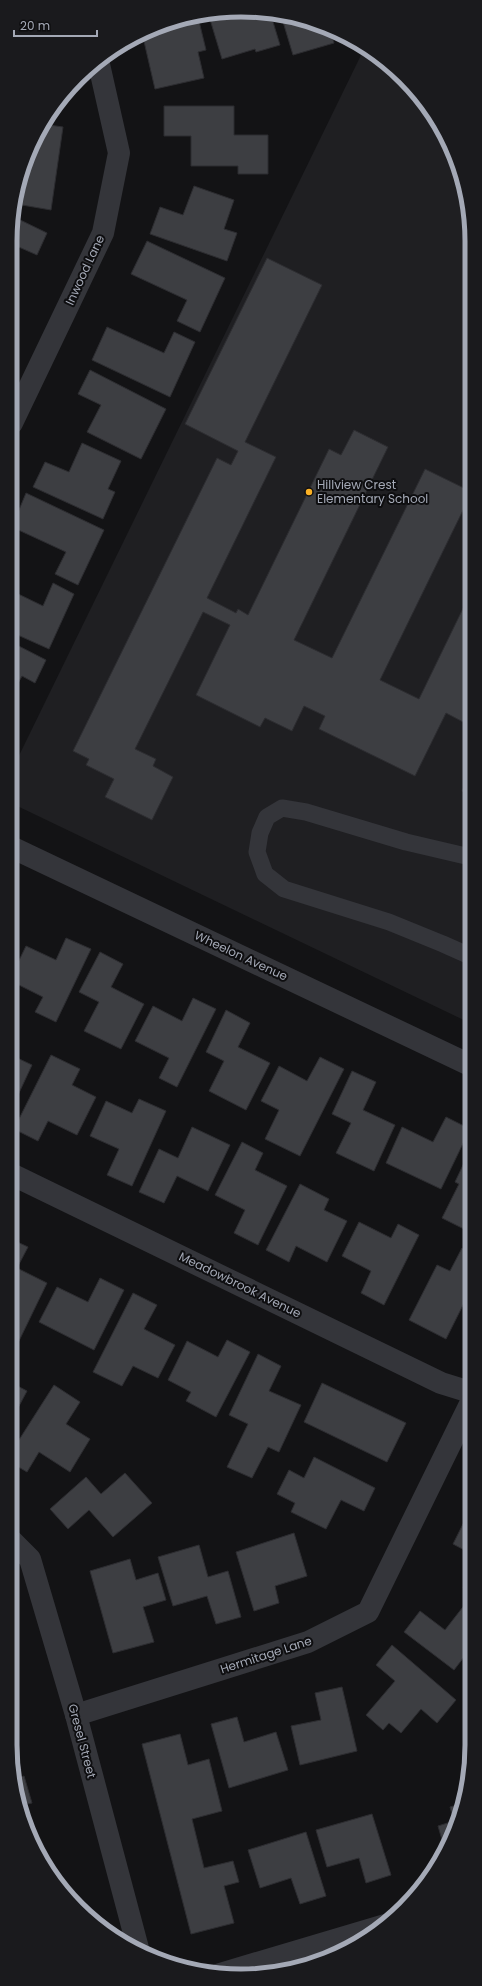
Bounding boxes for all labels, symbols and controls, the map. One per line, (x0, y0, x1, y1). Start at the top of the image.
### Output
scale bar (14, 12, 97, 38)
text: 20 m (20, 17, 50, 34)
street label: Inwood Lane (61, 232, 108, 308)
place label: Hillview Crest Elementary School (317, 476, 428, 507)
marker: Hillview Crest Elementary School (304, 487, 314, 497)
street label: Wheelon Avenue (192, 927, 291, 985)
street label: Meadowbrook Avenue (176, 1248, 304, 1322)
street label: Hermitage Lane (218, 1632, 314, 1677)
street label: Gresel Street (64, 1702, 101, 1780)

